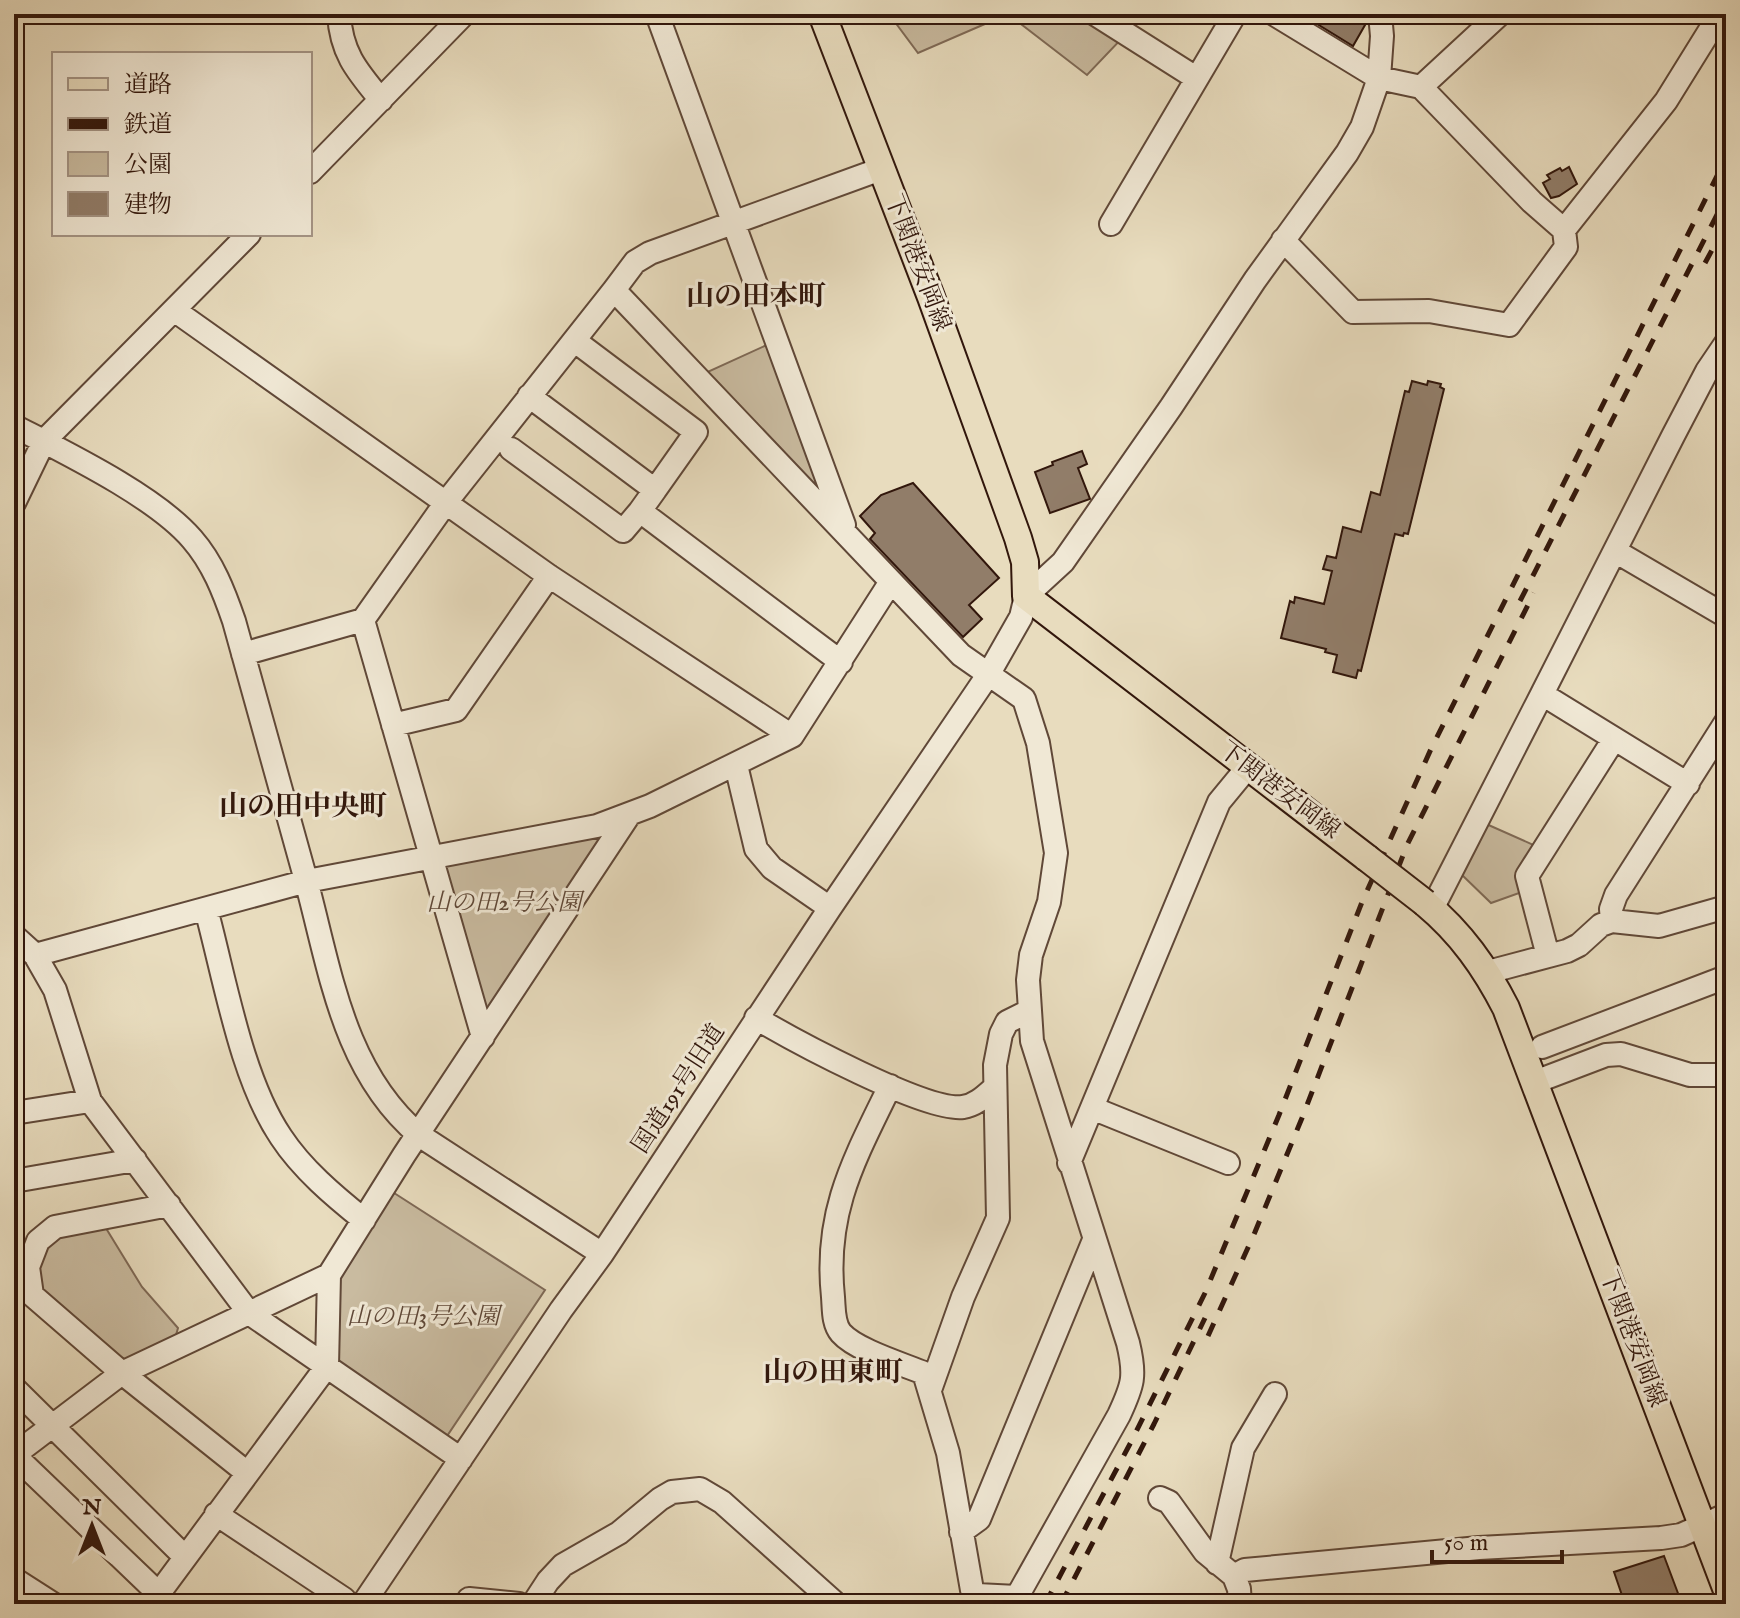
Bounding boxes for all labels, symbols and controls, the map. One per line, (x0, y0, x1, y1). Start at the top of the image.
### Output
legend (52, 52, 312, 236)
text: 道路 (124, 70, 172, 101)
text: 鉄道 (124, 110, 172, 141)
text: 公園 (124, 150, 172, 181)
text: 建物 (124, 190, 172, 221)
street label: 下関港安岡線 (877, 190, 957, 336)
district label: 山の田本町 (686, 280, 826, 315)
street label: 下関港安岡線 (1212, 735, 1346, 847)
district label: 山の田中央町 (219, 790, 387, 825)
park label: 山の田2号公園 (426, 888, 586, 919)
street label: 国道191号旧道 (626, 1018, 732, 1160)
street label: 下関港安岡線 (1592, 1266, 1672, 1412)
park label: 山の田3号公園 (347, 1302, 503, 1333)
district label: 山の田東町 (763, 1356, 903, 1391)
north arrow (52, 1486, 132, 1566)
text: N (81, 1494, 102, 1522)
scale bar (1432, 1514, 1562, 1564)
text: 50 m (1444, 1528, 1488, 1559)

